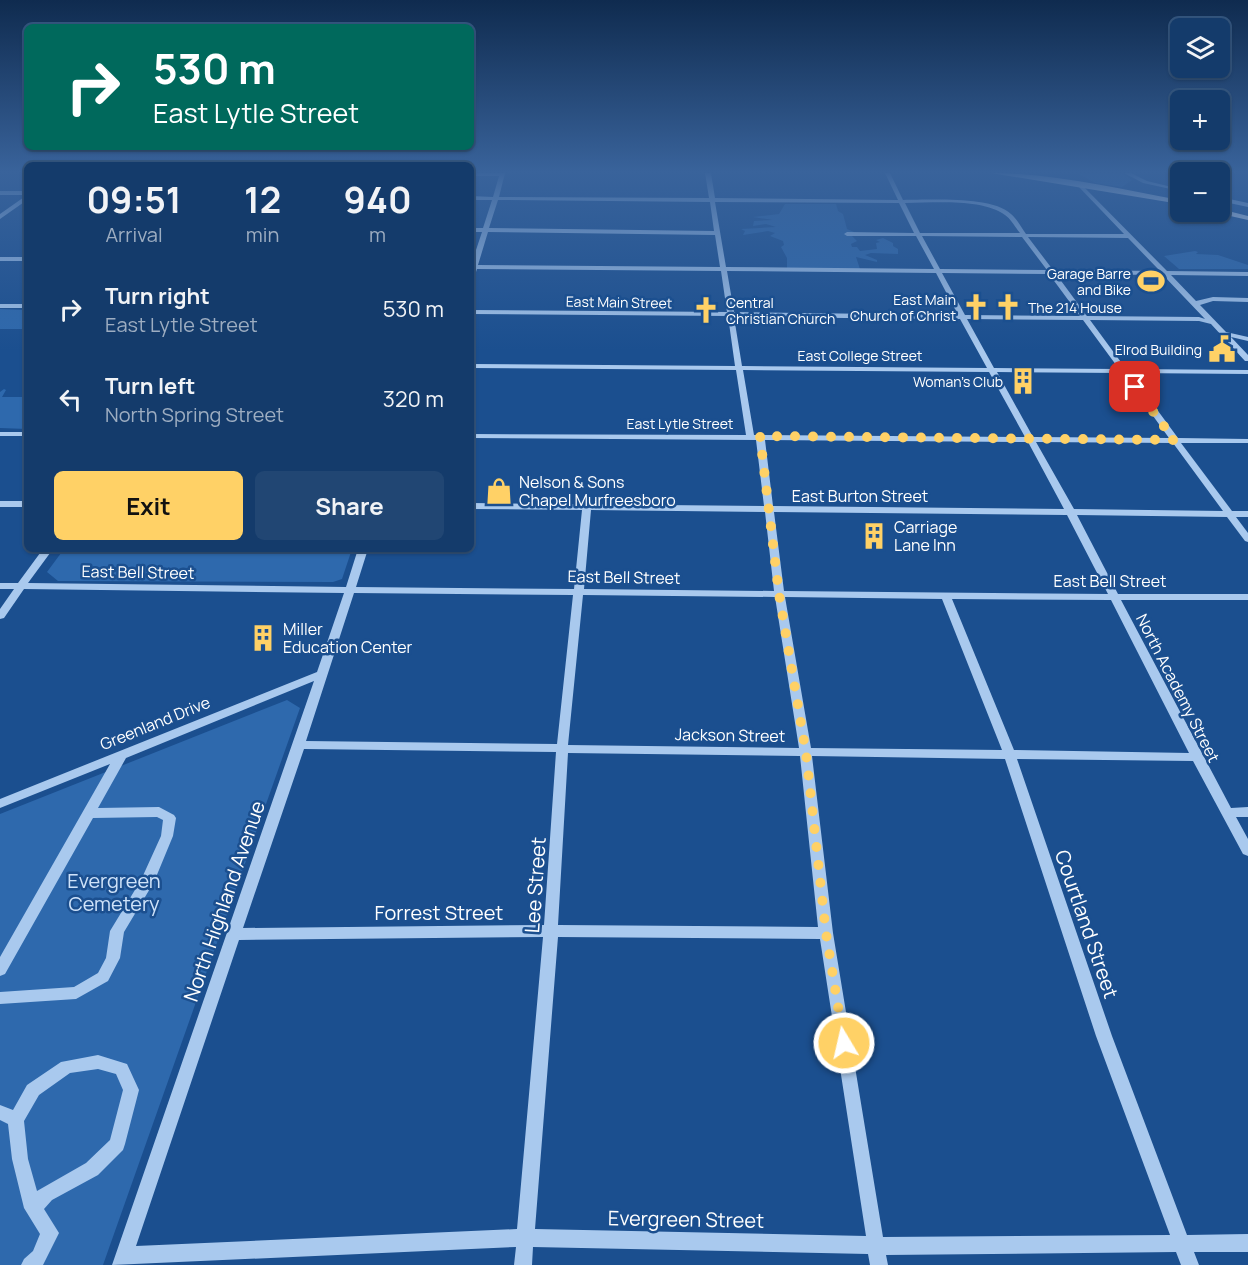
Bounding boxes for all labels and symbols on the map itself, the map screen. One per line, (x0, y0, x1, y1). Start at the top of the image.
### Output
place label: Garage Barre and Bike (1047, 264, 1131, 299)
sports icon: Garage Barre and Bike (1136, 266, 1166, 296)
place label: East Main Church of Christ (850, 290, 956, 325)
street label: East Main Street (566, 292, 673, 312)
church icon: East Main Church of Christ (961, 292, 991, 322)
church icon: The 214 House (993, 292, 1023, 322)
place label: Central Christian Church (726, 293, 835, 328)
church icon: Central Christian Church (691, 295, 721, 325)
place label: The 214 House (1028, 298, 1122, 317)
public building icon: Elrod Building (1207, 334, 1237, 364)
place label: Elrod Building (1115, 340, 1202, 359)
street label: East College Street (798, 346, 923, 365)
pin (1109, 361, 1160, 412)
building icon: Woman's Club (1008, 366, 1038, 396)
place label: Woman's Club (913, 372, 1003, 391)
street label: East Lytle Street (627, 414, 734, 433)
place label: Nelson & Sons Chapel Murfreesboro (519, 471, 676, 511)
shop icon: Nelson & Sons Chapel Murfreesboro (484, 476, 514, 506)
street label: East Burton Street (792, 485, 928, 507)
place label: Carriage Lane Inn (894, 516, 957, 556)
building icon: Carriage Lane Inn (859, 521, 889, 551)
street label: East Bell Street (81, 560, 195, 584)
street label: East Bell Street (567, 565, 681, 589)
street label: East Bell Street (1054, 570, 1166, 592)
street label: North Academy Street (1131, 610, 1225, 766)
place label: Miller Education Center (283, 618, 413, 658)
building icon: Miller Education Center (248, 623, 278, 653)
street label: Greenland Drive (97, 691, 213, 755)
street label: Jackson Street (675, 723, 785, 747)
street label: North Highland Avenue (177, 797, 271, 1005)
street label: Lee Street (518, 836, 552, 934)
street label: Courtland Street (1049, 846, 1125, 1002)
park label: Evergreen Cemetery (67, 867, 161, 917)
street label: Forrest Street (375, 899, 503, 926)
position arrow (812, 1011, 876, 1075)
street label: Evergreen Street (608, 1204, 764, 1234)

